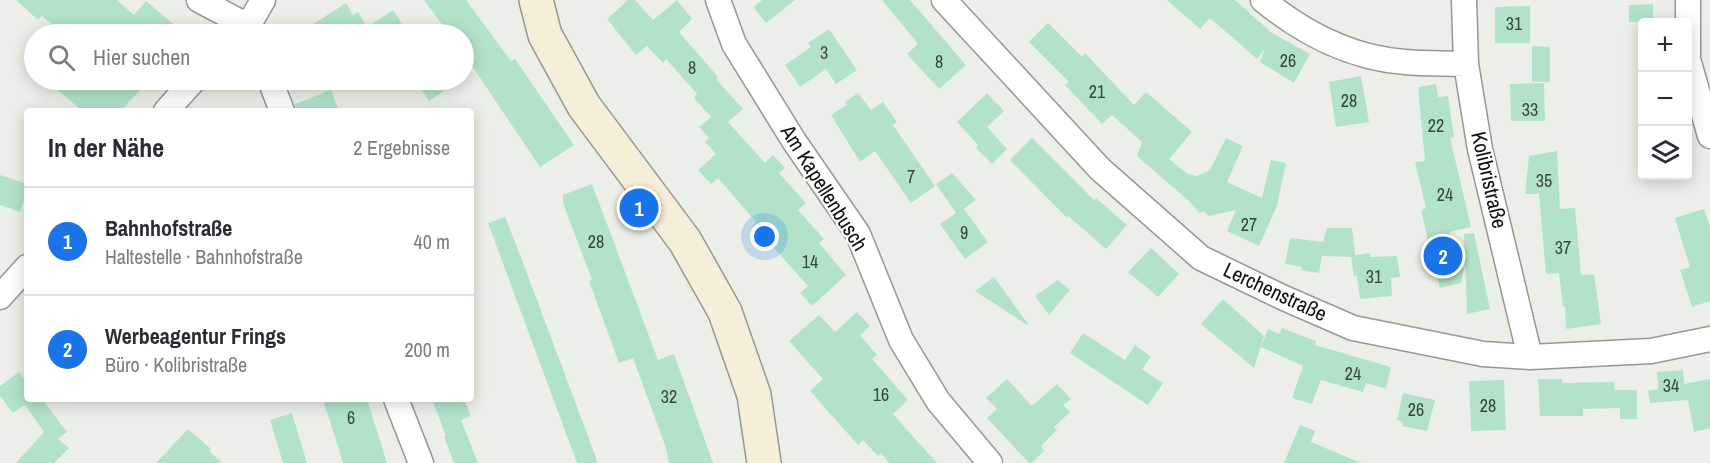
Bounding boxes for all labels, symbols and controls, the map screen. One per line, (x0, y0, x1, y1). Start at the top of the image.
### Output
house number: 31 (1506, 11, 1523, 36)
map controls (1638, 18, 1692, 180)
button: + (1638, 18, 1692, 72)
search box (24, 24, 474, 90)
house number: 3 (820, 40, 828, 65)
icon: search (45, 41, 78, 74)
text: Hier suchen (93, 42, 190, 72)
house number: 26 (1280, 48, 1296, 73)
house number: 8 (935, 49, 943, 74)
house number: 8 (688, 55, 696, 80)
button: − (1638, 72, 1692, 126)
house number: 21 (1089, 79, 1106, 104)
house number: 28 (1341, 88, 1357, 113)
house number: 33 (1522, 97, 1538, 122)
house number: 22 (1428, 113, 1444, 138)
street label: Am Kapellenbusch (774, 118, 875, 256)
button: layers (1638, 126, 1692, 180)
street label: Kolibristraße (1464, 129, 1515, 231)
text: In der Nähe (48, 130, 164, 165)
text: 2 Ergebnisse (353, 134, 450, 161)
house number: 7 (907, 164, 915, 189)
house number: 35 (1536, 168, 1552, 193)
house number: 24 (1437, 182, 1453, 207)
pin: 1 (620, 186, 658, 230)
house number: 27 (1241, 212, 1257, 237)
text: Bahnhofstraße (105, 213, 232, 243)
house number: 9 (960, 220, 968, 245)
your location (750, 222, 779, 251)
text: 1 (63, 228, 72, 255)
text: 40 m (414, 228, 450, 255)
house number: 28 (588, 229, 604, 254)
pin: 2 (1424, 234, 1462, 278)
house number: 37 (1555, 235, 1571, 260)
text: Haltestelle · Bahnhofstraße (105, 243, 303, 270)
house number: 14 (802, 249, 818, 274)
street label: Lerchenstraße (1219, 255, 1332, 328)
house number: 31 (1366, 264, 1383, 289)
text: Werbeagentur Frings (105, 321, 286, 351)
text: 2 (63, 336, 72, 363)
text: 200 m (404, 336, 450, 363)
text: Büro · Kolibristraße (105, 351, 247, 378)
house number: 24 (1345, 361, 1361, 386)
house number: 34 (1663, 373, 1679, 398)
house number: 16 (873, 382, 889, 407)
house number: 32 (661, 384, 677, 409)
house number: 28 (1480, 393, 1496, 418)
house number: 26 (1408, 397, 1424, 422)
house number: 6 (347, 405, 355, 430)

